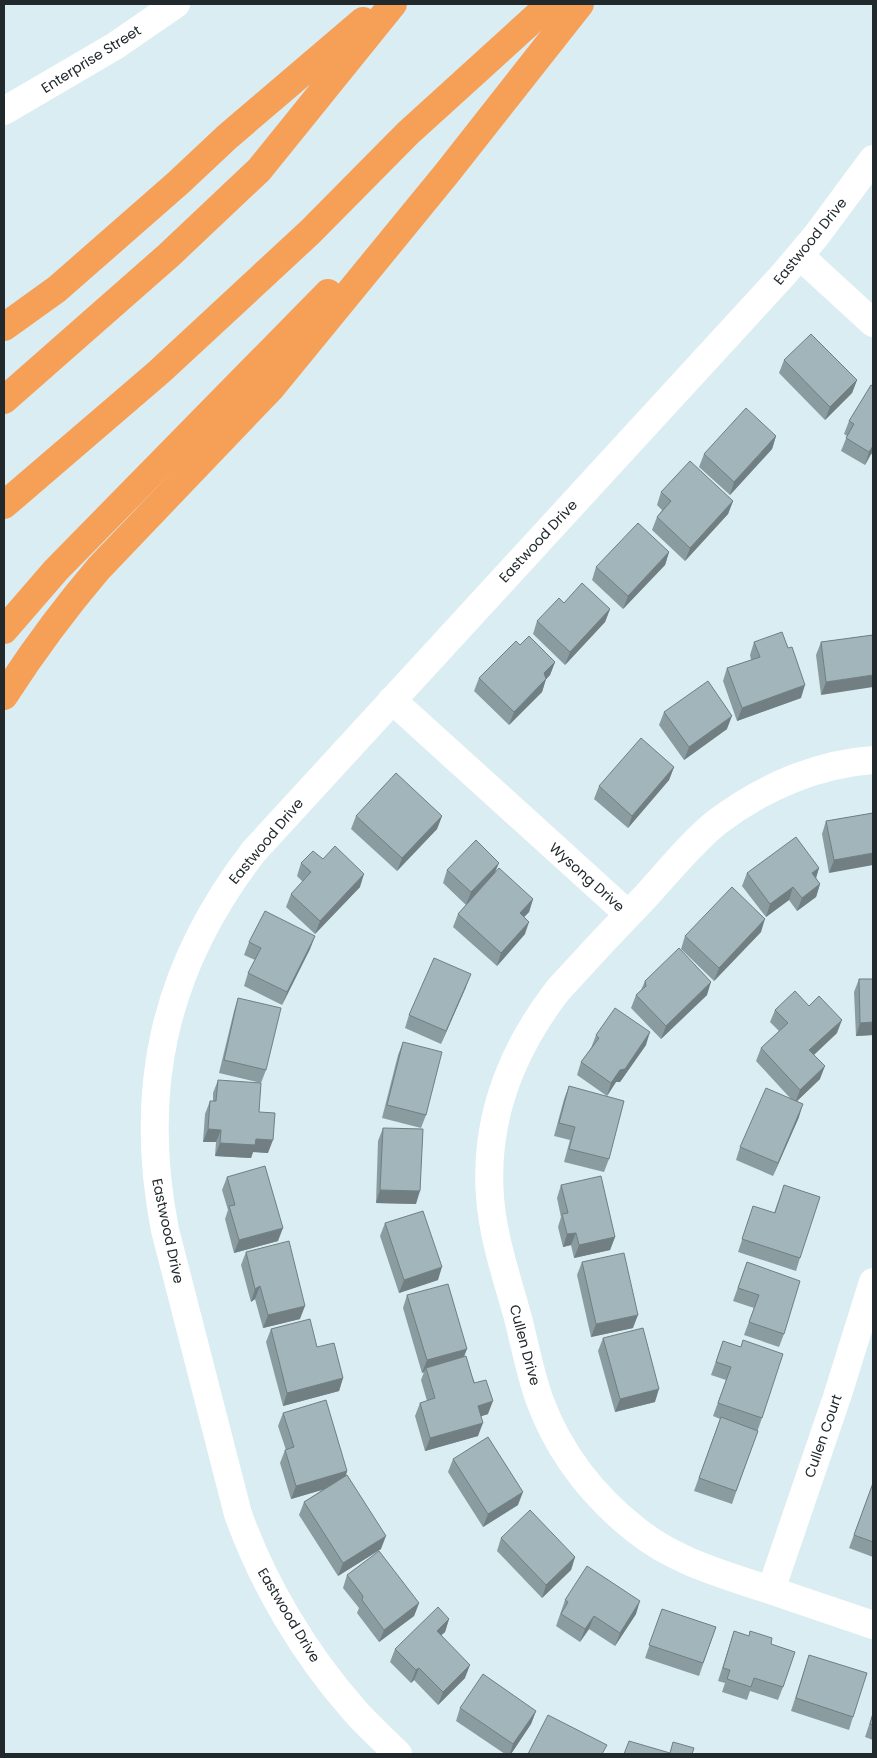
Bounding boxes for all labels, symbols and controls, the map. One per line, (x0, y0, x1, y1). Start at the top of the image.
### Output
street label: Enterprise Street (37, 20, 145, 98)
street label: Eastwood Drive (769, 193, 852, 289)
street label: Eastwood Drive (494, 495, 582, 587)
street label: Eastwood Drive (224, 793, 308, 888)
street label: Wysong Drive (545, 838, 629, 916)
street label: Eastwood Drive (147, 1177, 189, 1286)
street label: Cullen Drive (505, 1302, 545, 1388)
street label: Cullen Court (799, 1392, 847, 1480)
street label: Eastwood Drive (253, 1564, 325, 1666)

